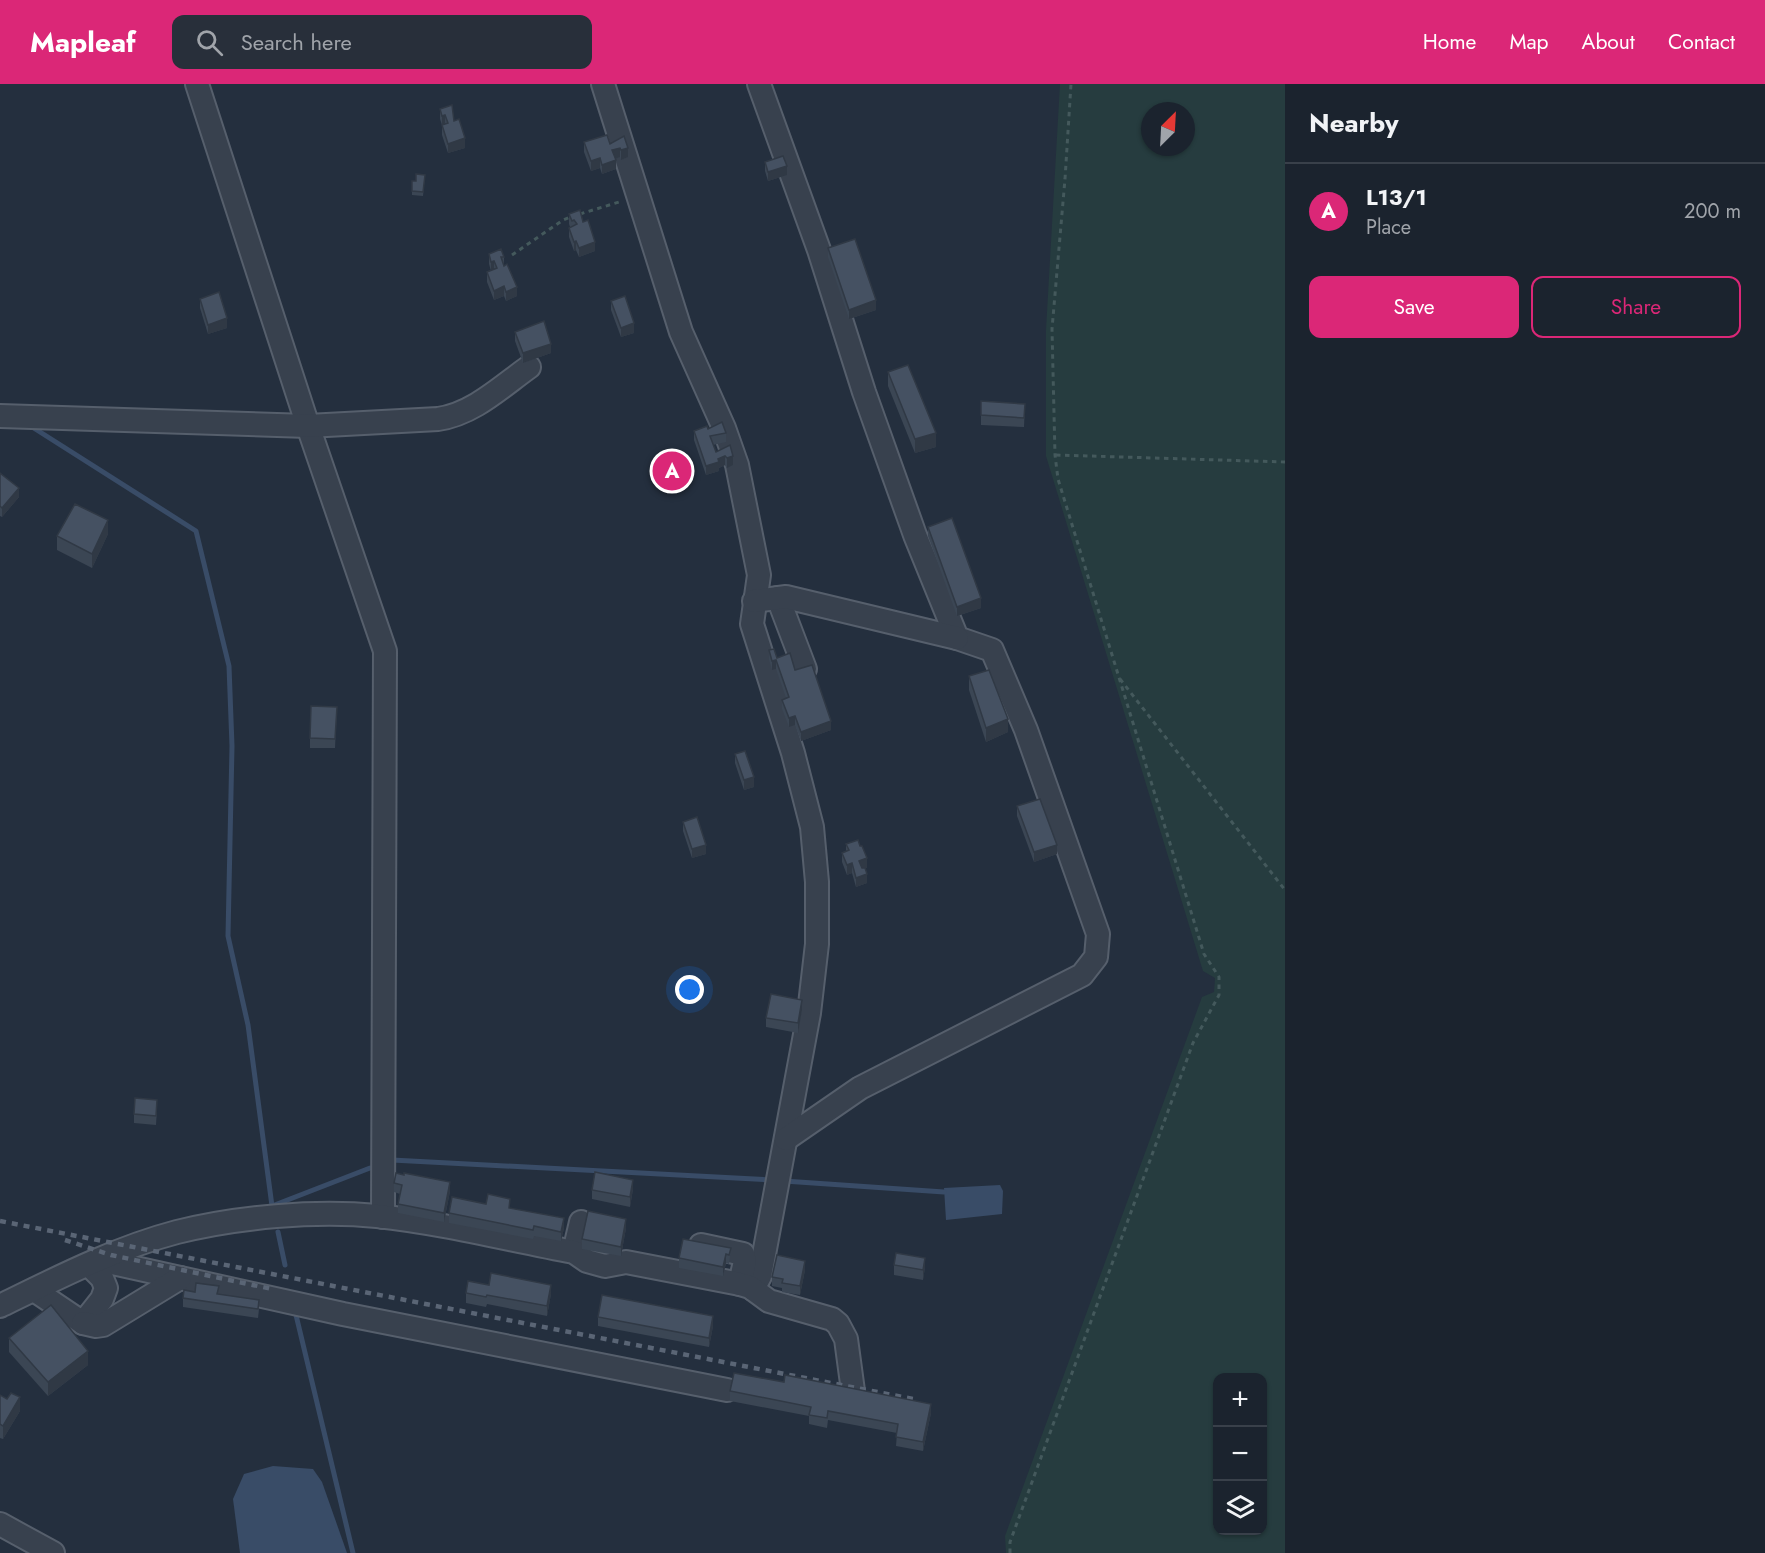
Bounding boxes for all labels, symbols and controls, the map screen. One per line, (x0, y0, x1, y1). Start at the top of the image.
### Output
search box (172, 15, 592, 69)
text: Mapleaf (30, 22, 136, 63)
icon: search (193, 26, 226, 59)
text: Search here (241, 26, 352, 58)
text: Home (1423, 27, 1476, 57)
text: Map (1509, 27, 1549, 57)
text: About (1582, 27, 1635, 57)
text: Contact (1668, 27, 1735, 57)
north arrow (1141, 102, 1195, 156)
text: Nearby (1309, 104, 1398, 142)
text: L13/1 (1366, 181, 1427, 213)
text: A (1321, 197, 1336, 226)
text: 200 m (1684, 197, 1741, 226)
text: Place (1366, 213, 1411, 242)
button: Save (1309, 276, 1519, 338)
button: Share (1531, 276, 1741, 338)
pin: A (652, 448, 692, 494)
your location (675, 975, 704, 1004)
map controls (1213, 1373, 1267, 1535)
button: + (1213, 1373, 1267, 1427)
button: − (1213, 1427, 1267, 1481)
button: layers (1213, 1481, 1267, 1535)

